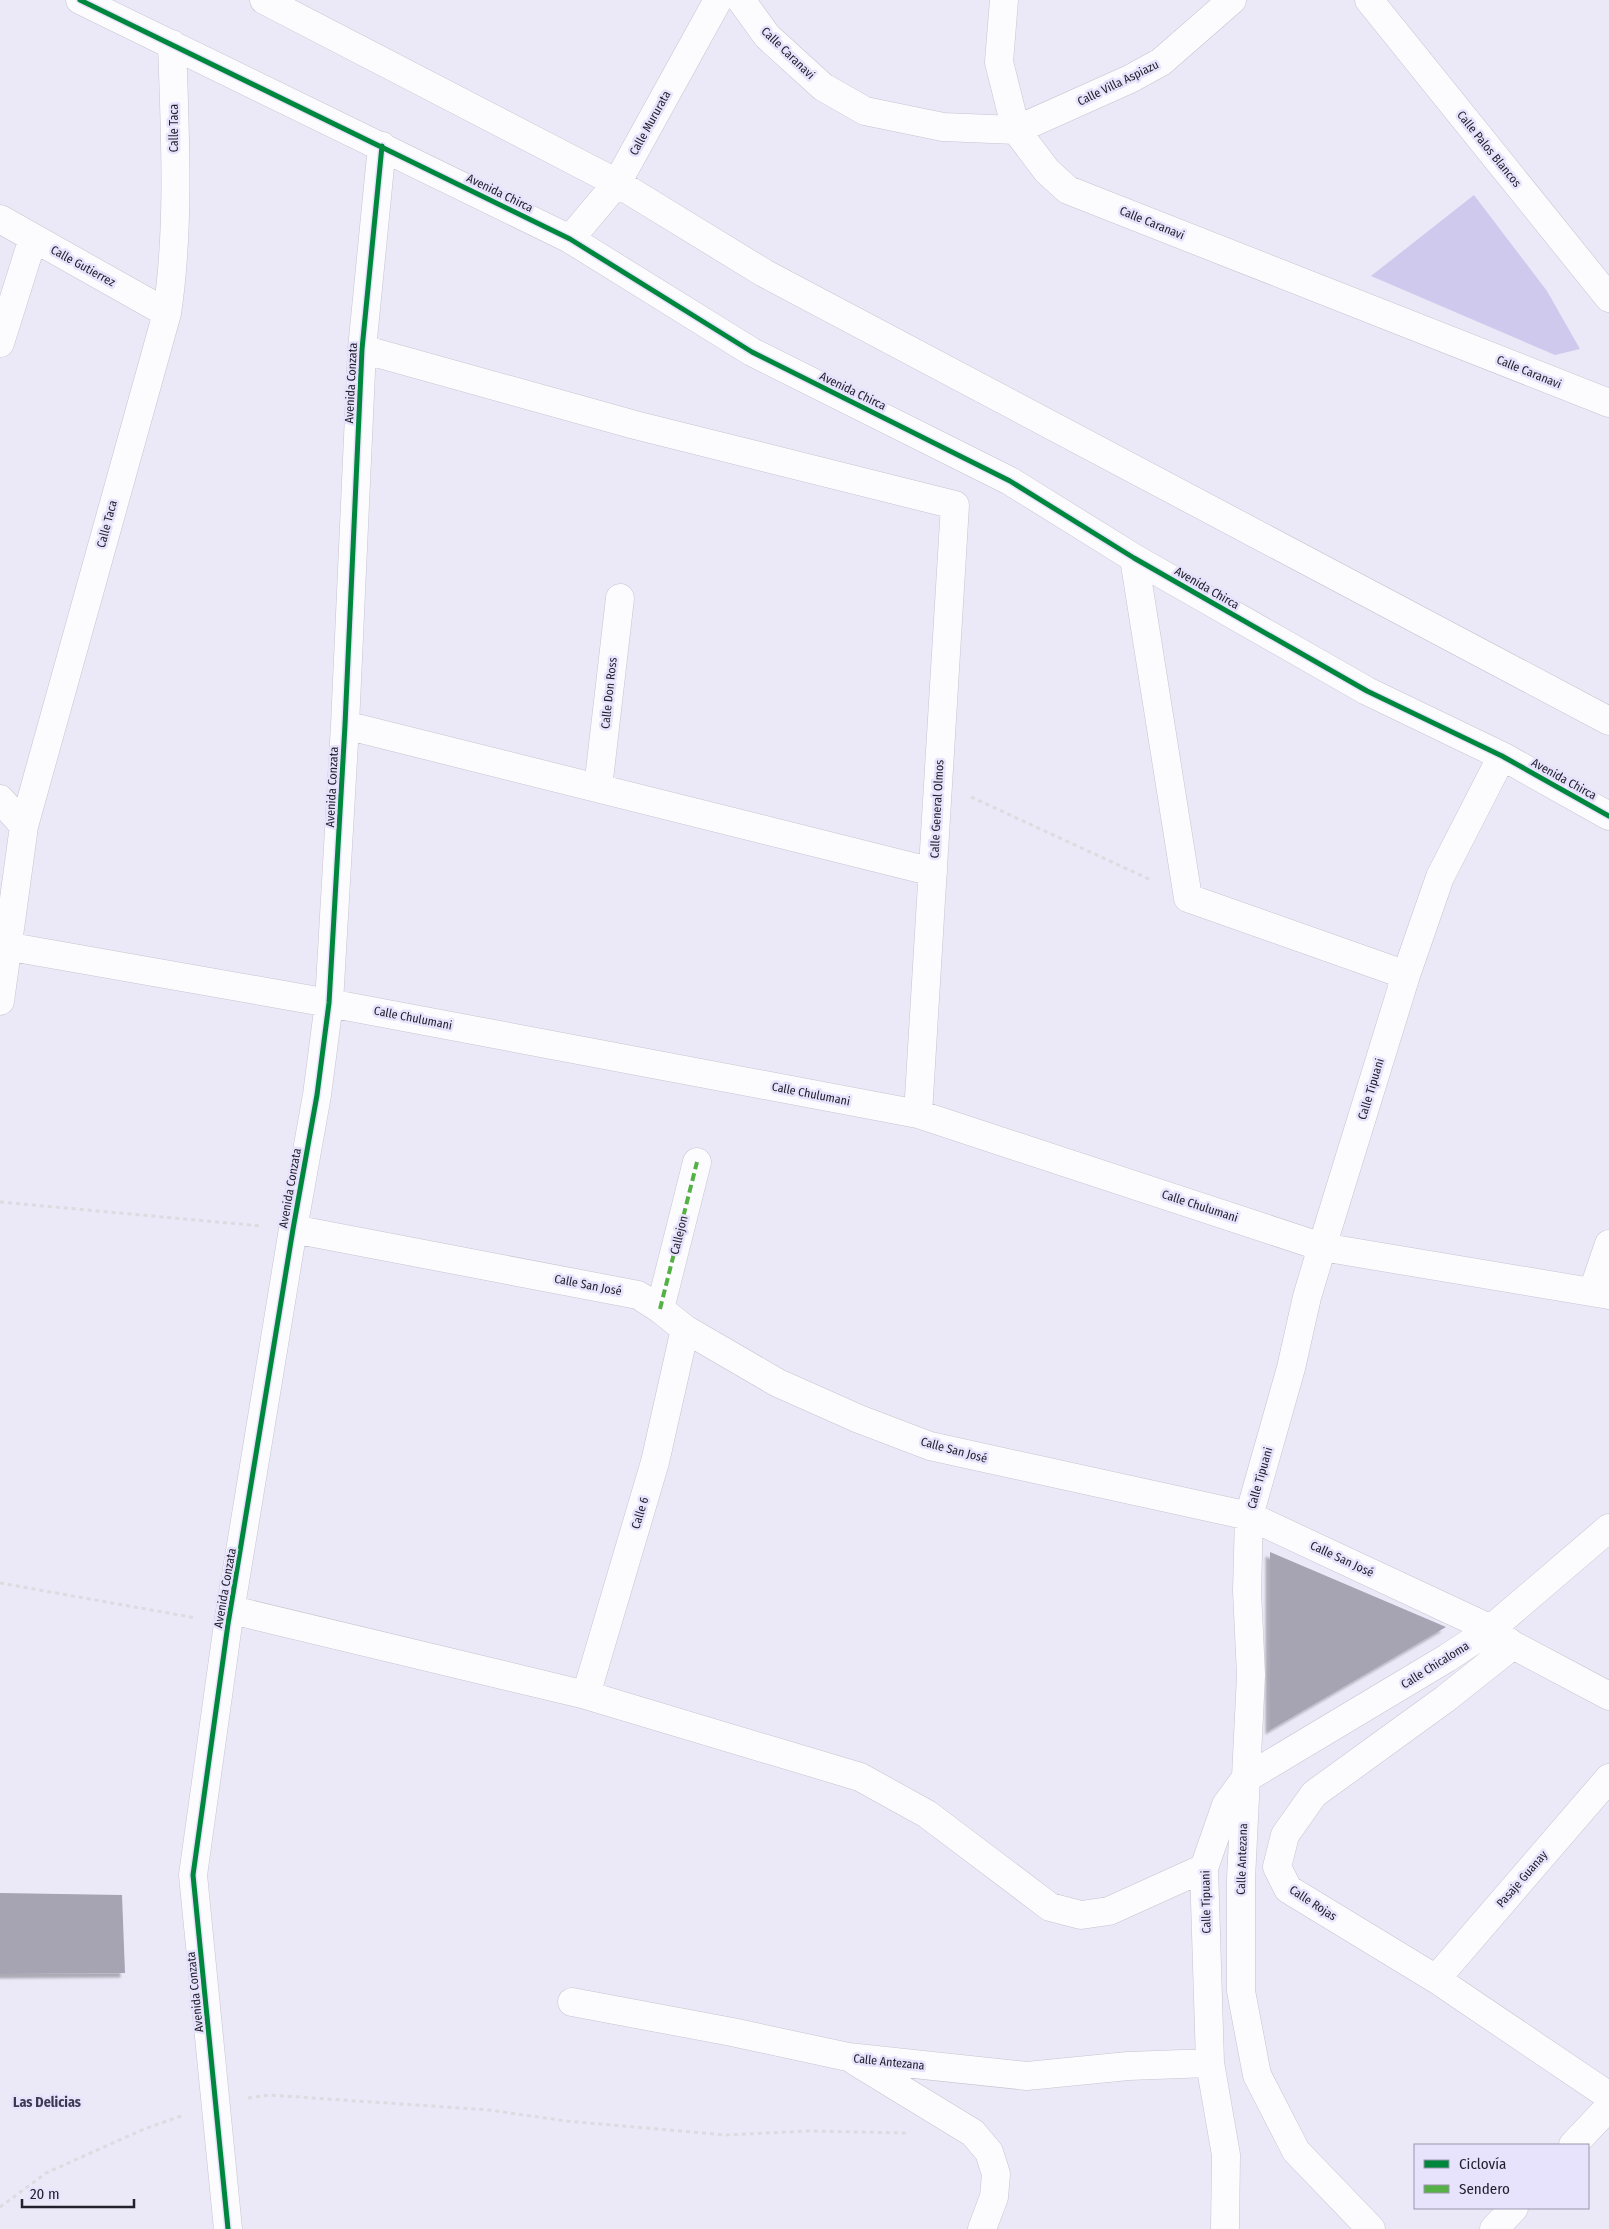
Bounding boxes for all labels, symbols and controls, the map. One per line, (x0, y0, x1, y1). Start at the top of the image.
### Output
street label: Calle Caranavi (758, 24, 818, 82)
street label: Calle Villa Aspiazu (1075, 57, 1161, 109)
street label: Calle Mururata (627, 88, 673, 158)
street label: Calle Taca (167, 104, 181, 152)
street label: Calle Palos Blancos (1454, 108, 1524, 190)
street label: Avenida Chirca (465, 171, 536, 215)
street label: Calle Caranavi (1118, 204, 1186, 242)
street label: Calle Gutierrez (48, 243, 118, 290)
street label: Avenida Conzata (342, 342, 360, 424)
street label: Calle Caranavi (1495, 353, 1563, 391)
street label: Avenida Chirca (818, 369, 889, 413)
street label: Calle Taca (94, 499, 120, 549)
street label: Avenida Chirca (1172, 564, 1242, 612)
street label: Calle Don Ross (598, 656, 620, 730)
street label: Avenida Conzata (323, 746, 341, 828)
street label: Avenida Chirca (1529, 755, 1599, 803)
street label: Calle General Olmos (927, 759, 947, 859)
street label: Calle Chulumani (373, 1004, 453, 1032)
street label: Calle Tipuani (1355, 1057, 1387, 1121)
street label: Calle Chulumani (771, 1080, 851, 1108)
street label: Avenida Conzata (276, 1147, 304, 1229)
street label: Calle Chulumani (1160, 1187, 1240, 1225)
street label: Callejon (667, 1214, 691, 1256)
street label: Calle San José (553, 1272, 623, 1298)
street label: Calle San José (919, 1434, 989, 1466)
street label: Calle Tipuani (1245, 1446, 1275, 1510)
street label: Calle 6 (629, 1495, 651, 1531)
street label: Calle San José (1308, 1538, 1376, 1580)
street label: Avenida Conzata (211, 1547, 239, 1629)
street label: Calle Chicaloma (1398, 1638, 1472, 1691)
street label: Calle Antezana (1234, 1823, 1250, 1895)
street label: Pasaje Guanay (1494, 1847, 1551, 1910)
street label: Calle Tipuani (1198, 1870, 1214, 1934)
street label: Calle Rojas (1287, 1883, 1339, 1923)
street label: Avenida Conzata (184, 1951, 206, 2033)
street label: Calle Antezana (853, 2051, 925, 2073)
district label: Las Delicias (13, 2094, 81, 2111)
legend (1414, 2144, 1589, 2209)
text: Ciclovía (1459, 2155, 1506, 2173)
scale bar (22, 2176, 135, 2208)
text: Sendero (1459, 2180, 1510, 2198)
text: 20 m (30, 2185, 60, 2203)

